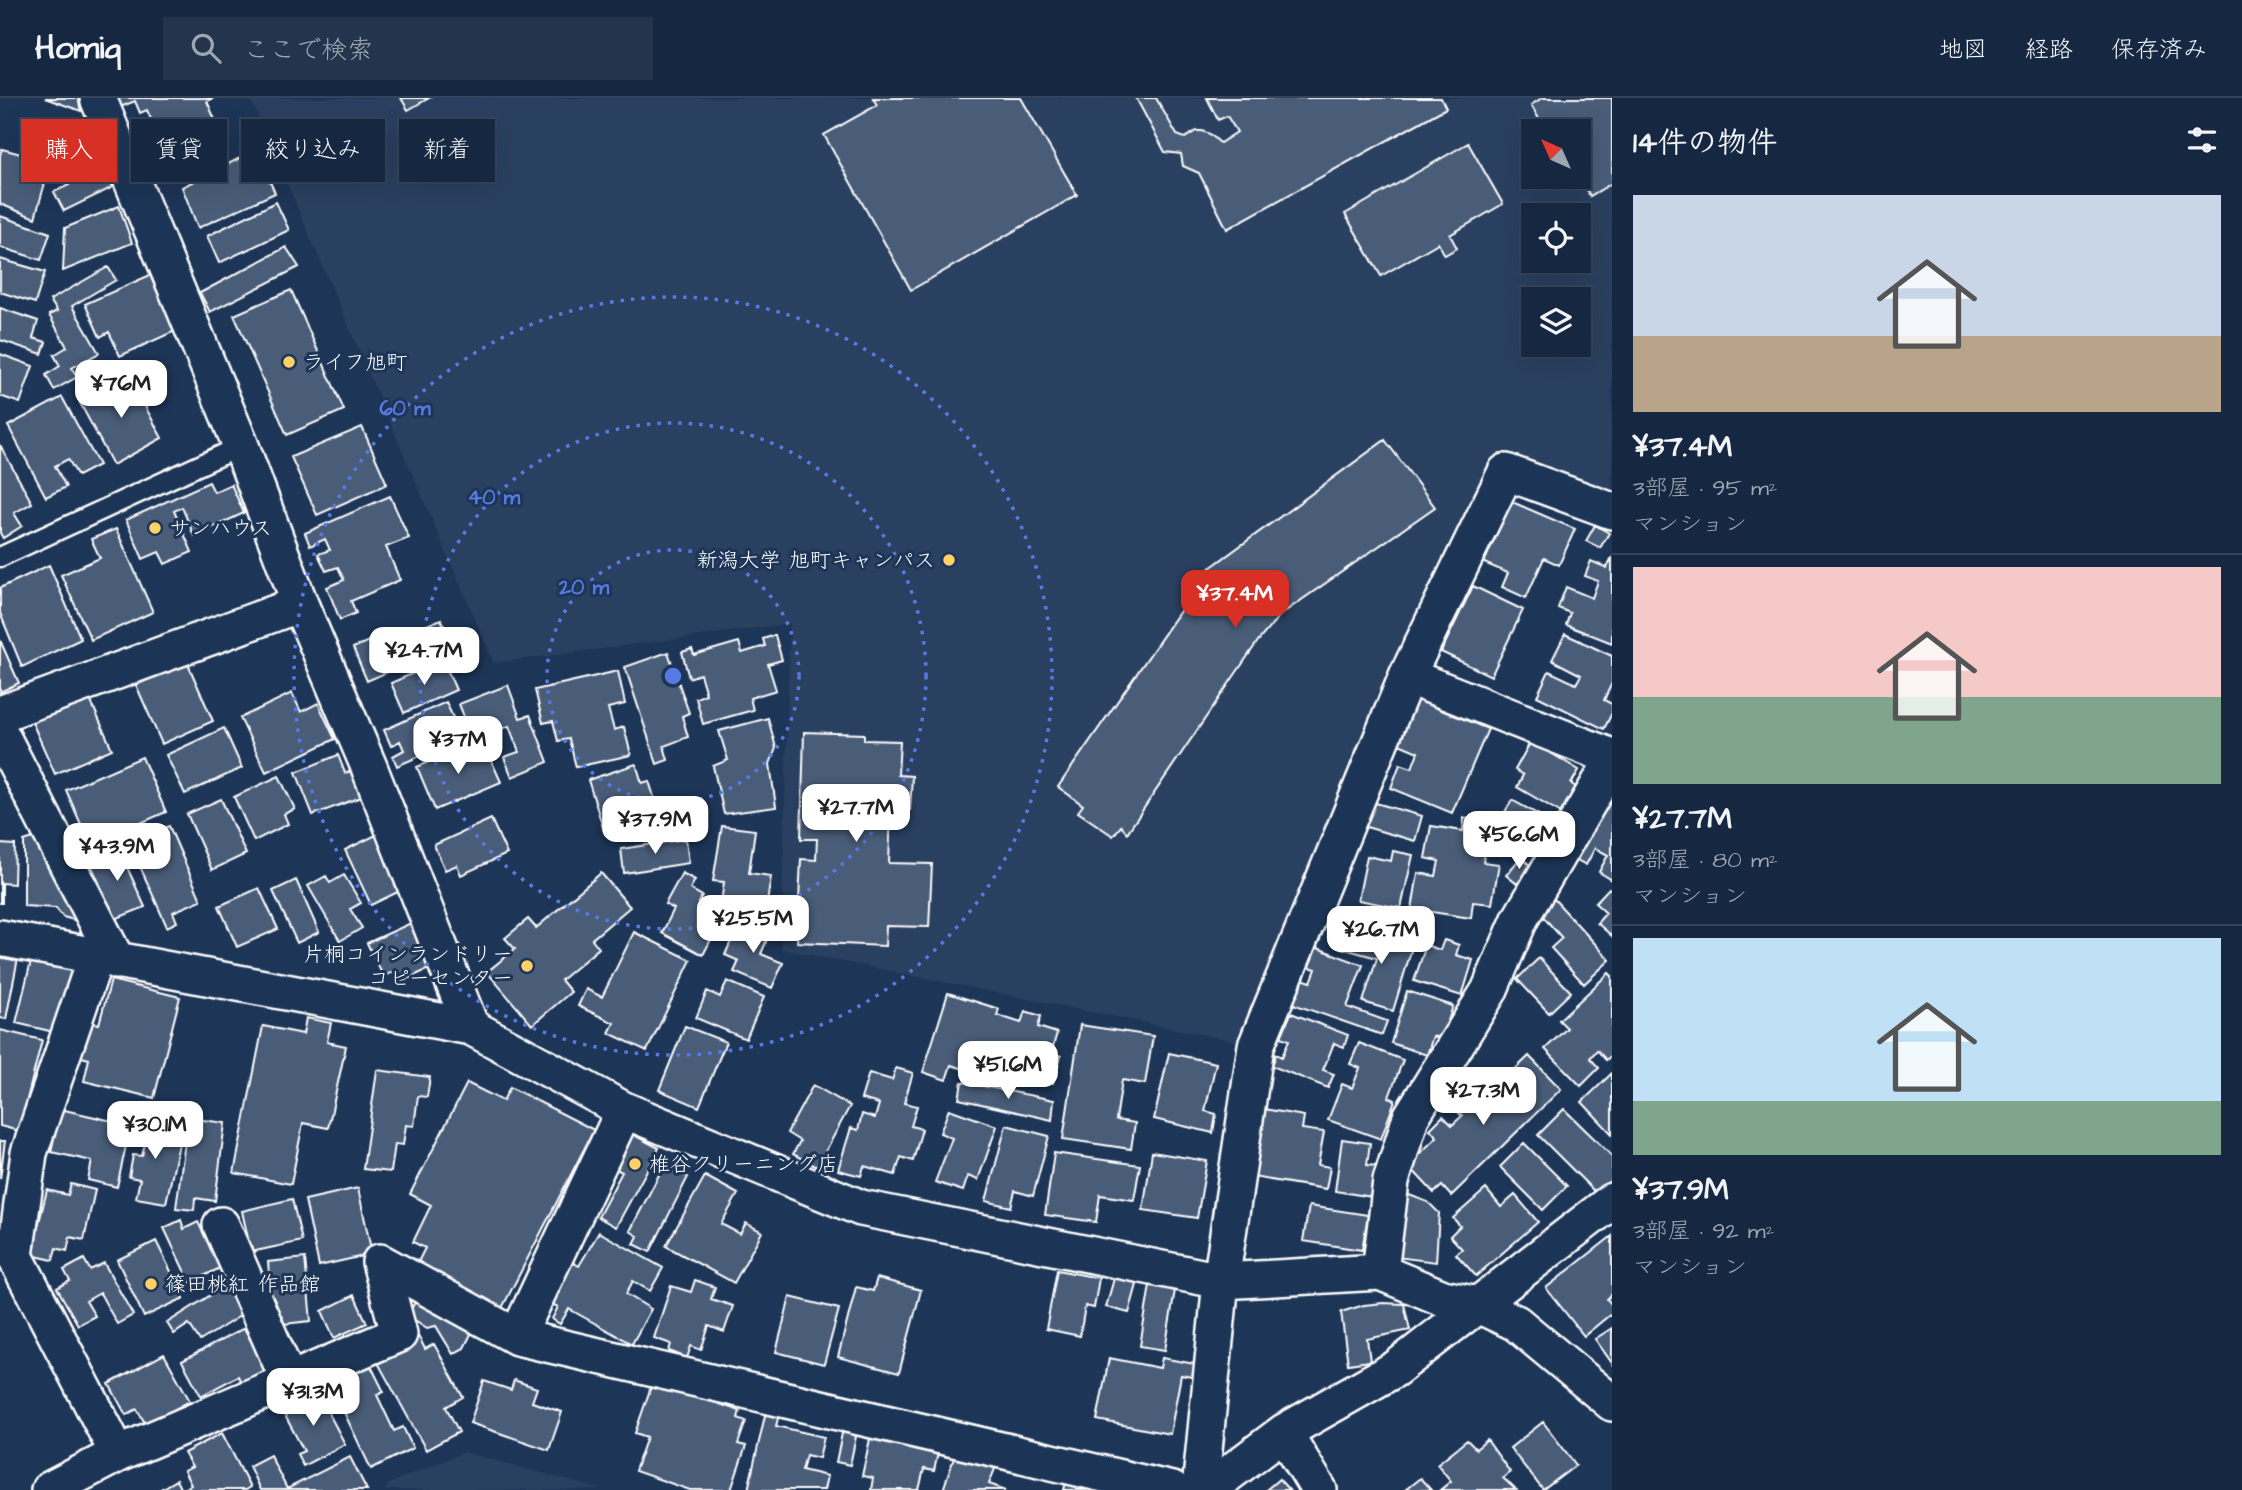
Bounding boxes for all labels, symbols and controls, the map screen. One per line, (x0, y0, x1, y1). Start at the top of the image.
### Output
search box (163, 17, 653, 80)
text: Homiq (35, 25, 121, 71)
icon: search (187, 29, 225, 67)
text: ここで検索 (243, 32, 373, 68)
text: 地図 (1939, 33, 1987, 67)
text: 経路 (2025, 33, 2073, 67)
text: 保存済み (2111, 33, 2207, 67)
chip: 購入 (21, 119, 117, 182)
chip: 賃貸 (131, 119, 227, 182)
chip: 絞り込み (241, 119, 385, 182)
chip: 新着 (399, 119, 495, 182)
north arrow (1521, 119, 1591, 189)
map controls (1521, 119, 1591, 357)
icon: filters (2183, 121, 2221, 159)
text: 14件の物件 (1633, 122, 1777, 164)
button: locate (1521, 203, 1591, 273)
icon: home (1864, 241, 1990, 367)
button: layers (1521, 287, 1591, 357)
place label: ライフ旭町 (303, 348, 407, 377)
marker: ライフ旭町 (281, 354, 297, 370)
pin: ¥76M (80, 360, 162, 420)
text: ¥76M (91, 367, 151, 399)
text: 60 m (379, 394, 431, 423)
text: ¥37.4M (1633, 426, 1732, 468)
text: 3部屋 · 95 m² (1633, 472, 1777, 504)
text: 40 m (468, 483, 521, 512)
text: マンション (1633, 508, 1747, 540)
place label: サンハウス (169, 514, 272, 543)
marker: サンハウス (147, 520, 163, 536)
place label: 新潟大学 旭町キャンパス (696, 546, 935, 575)
marker: 新潟大学 旭町キャンパス (941, 552, 957, 568)
pin: ¥37.4M (1178, 570, 1292, 630)
text: 20 m (558, 573, 610, 602)
text: ¥37.4M (1197, 577, 1273, 609)
icon: home (1864, 613, 1990, 739)
pin: ¥24.7M (367, 628, 481, 687)
text: ¥24.7M (385, 634, 463, 666)
centre of rings (661, 664, 685, 688)
pin: ¥37M (417, 716, 499, 776)
text: ¥37M (429, 723, 487, 755)
pin: ¥27.7M (799, 784, 913, 844)
text: ¥27.7M (818, 791, 894, 823)
pin: ¥37.9M (598, 796, 712, 856)
text: ¥27.7M (1633, 798, 1732, 840)
text: ¥37.9M (618, 803, 692, 835)
pin: ¥56.6M (1462, 812, 1576, 871)
text: ¥56.6M (1479, 818, 1559, 850)
pin: ¥43.9M (60, 824, 174, 883)
text: ¥43.9M (80, 830, 155, 862)
text: 3部屋 · 80 m² (1633, 844, 1778, 876)
text: マンション (1633, 880, 1747, 912)
pin: ¥25.5M (696, 896, 810, 955)
text: ¥25.5M (713, 902, 793, 934)
pin: ¥26.7M (1324, 906, 1438, 966)
text: ¥26.7M (1343, 913, 1419, 945)
place label: 片桐コインランドリー コピーセンター (303, 940, 513, 993)
marker: 片桐コインランドリー コピーセンター (519, 958, 535, 974)
icon: home (1864, 984, 1990, 1110)
pin: ¥51.6M (951, 1042, 1065, 1101)
text: ¥51.6M (974, 1048, 1042, 1080)
pin: ¥27.3M (1426, 1068, 1540, 1127)
text: ¥27.3M (1446, 1074, 1520, 1106)
pin: ¥30.1M (98, 1102, 212, 1161)
text: ¥30.1M (123, 1108, 187, 1140)
place label: 椎谷クリーニング店 (649, 1150, 838, 1179)
marker: 椎谷クリーニング店 (627, 1156, 643, 1172)
text: ¥37.9M (1633, 1169, 1729, 1211)
text: 3部屋 · 92 m² (1633, 1215, 1774, 1247)
text: マンション (1633, 1251, 1747, 1283)
place label: 篠田桃紅 作品館 (165, 1270, 320, 1299)
marker: 篠田桃紅 作品館 (143, 1276, 159, 1292)
pin: ¥31.3M (256, 1368, 370, 1428)
text: ¥31.3M (283, 1375, 343, 1407)

